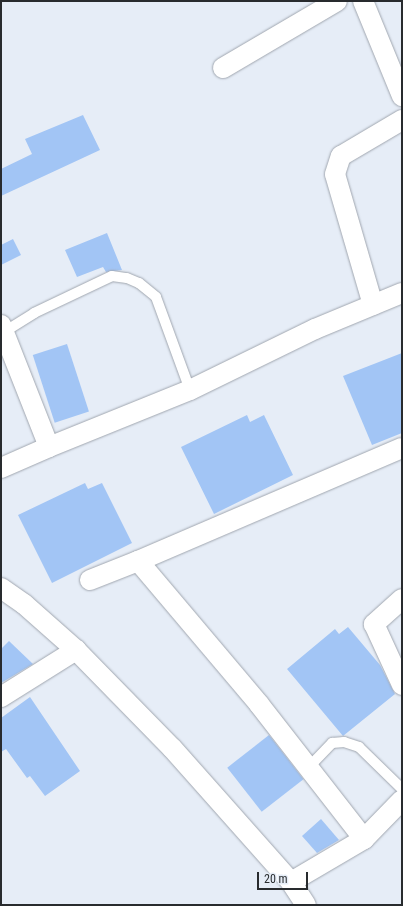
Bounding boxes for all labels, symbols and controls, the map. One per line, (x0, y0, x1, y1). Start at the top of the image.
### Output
scale bar (259, 864, 310, 890)
text: 20 m (264, 872, 288, 886)

